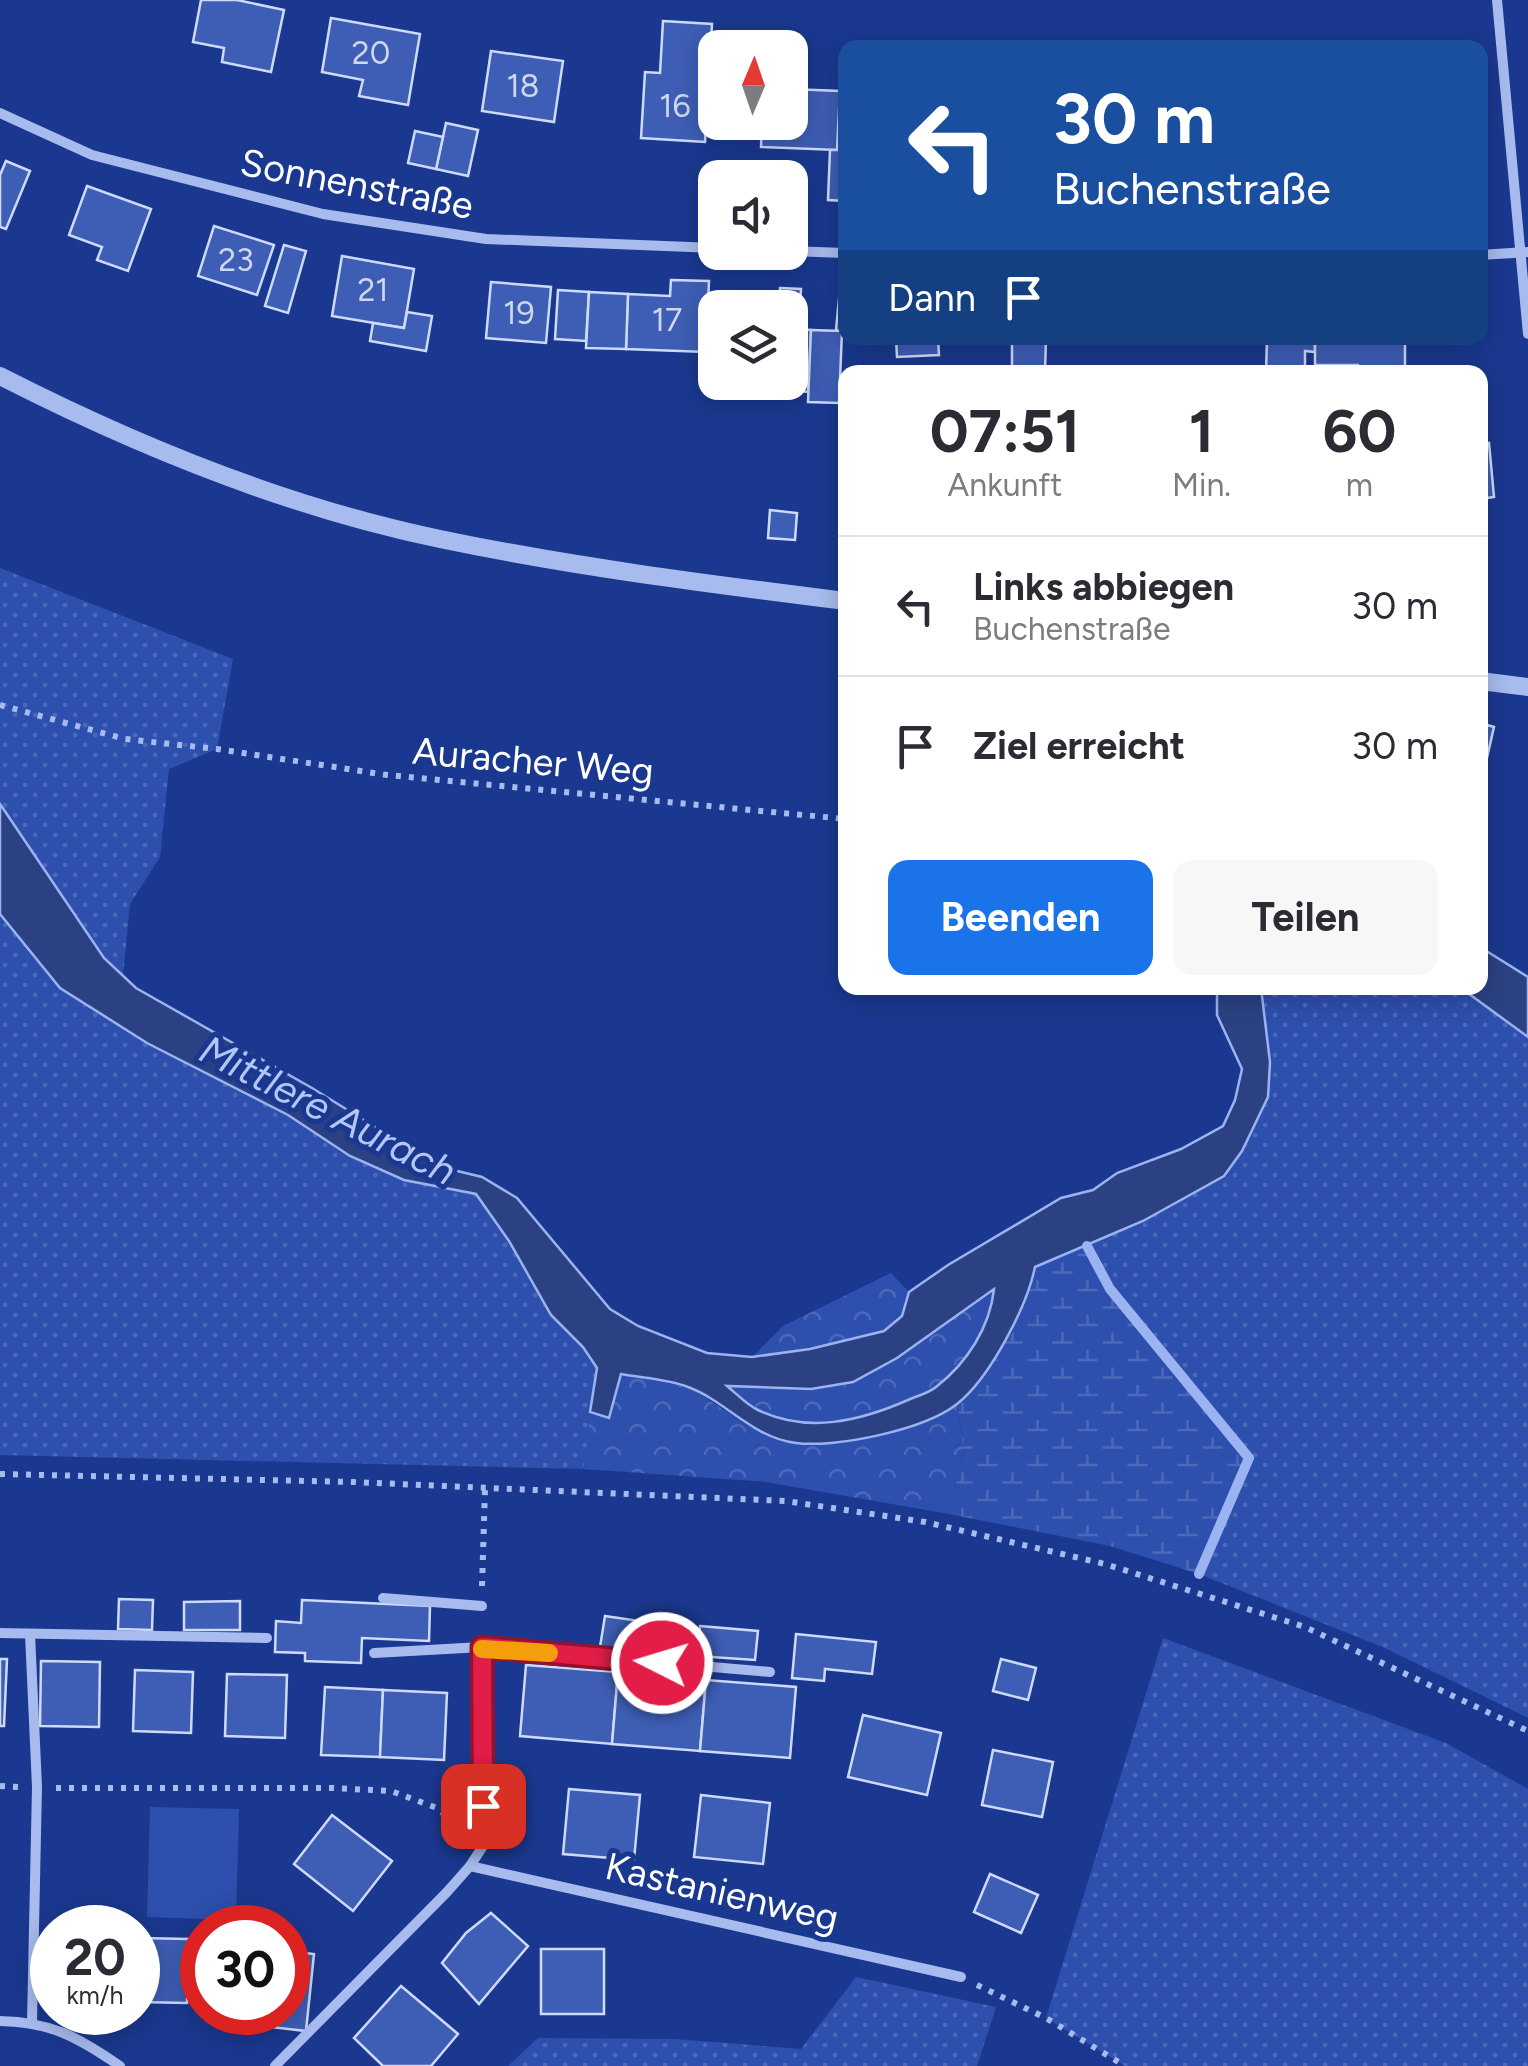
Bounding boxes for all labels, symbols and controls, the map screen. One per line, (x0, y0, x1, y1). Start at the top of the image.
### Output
north arrow (698, 30, 808, 140)
map controls (698, 30, 808, 400)
house number: 20 (352, 34, 390, 72)
house number: 18 (507, 67, 539, 105)
text: 30 m (1053, 76, 1215, 161)
icon: left (888, 80, 1018, 210)
house number: 16 (659, 87, 691, 125)
street label: Sonnenstraße (237, 139, 477, 229)
button: sound (698, 160, 808, 270)
text: Buchenstraße (1053, 161, 1331, 215)
house number: 23 (218, 241, 254, 279)
icon: arrive (996, 270, 1051, 325)
house number: 21 (357, 271, 389, 309)
text: Dann (888, 275, 976, 321)
button: layers (698, 290, 808, 400)
house number: 19 (503, 294, 535, 332)
house number: 17 (652, 301, 682, 339)
text: 07:51 (930, 395, 1080, 467)
text: 1 (1189, 395, 1214, 467)
text: 60 (1323, 395, 1396, 467)
text: Ankunft (948, 466, 1062, 504)
text: Min. (1172, 466, 1231, 504)
text: m (1346, 466, 1373, 504)
text: Links abbiegen (973, 564, 1234, 610)
icon: left (888, 579, 943, 634)
text: 30 m (1351, 583, 1438, 629)
text: Buchenstraße (973, 610, 1171, 648)
icon: arrive (888, 719, 943, 774)
text: Ziel erreicht (973, 723, 1185, 769)
text: 30 m (1351, 723, 1438, 769)
street label: Auracher Weg (411, 728, 655, 794)
button: Beenden (888, 860, 1153, 975)
button: Teilen (1173, 860, 1438, 975)
water label: Mittlere Aurach (192, 1025, 464, 1195)
position arrow (610, 1611, 714, 1715)
pin (441, 1764, 526, 1849)
icon: arrive (456, 1779, 511, 1834)
street label: Kastanienweg (601, 1843, 843, 1941)
speed limit sign: 30 (180, 1905, 310, 2035)
text: 20 (64, 1927, 126, 1988)
text: km/h (66, 1980, 124, 2010)

